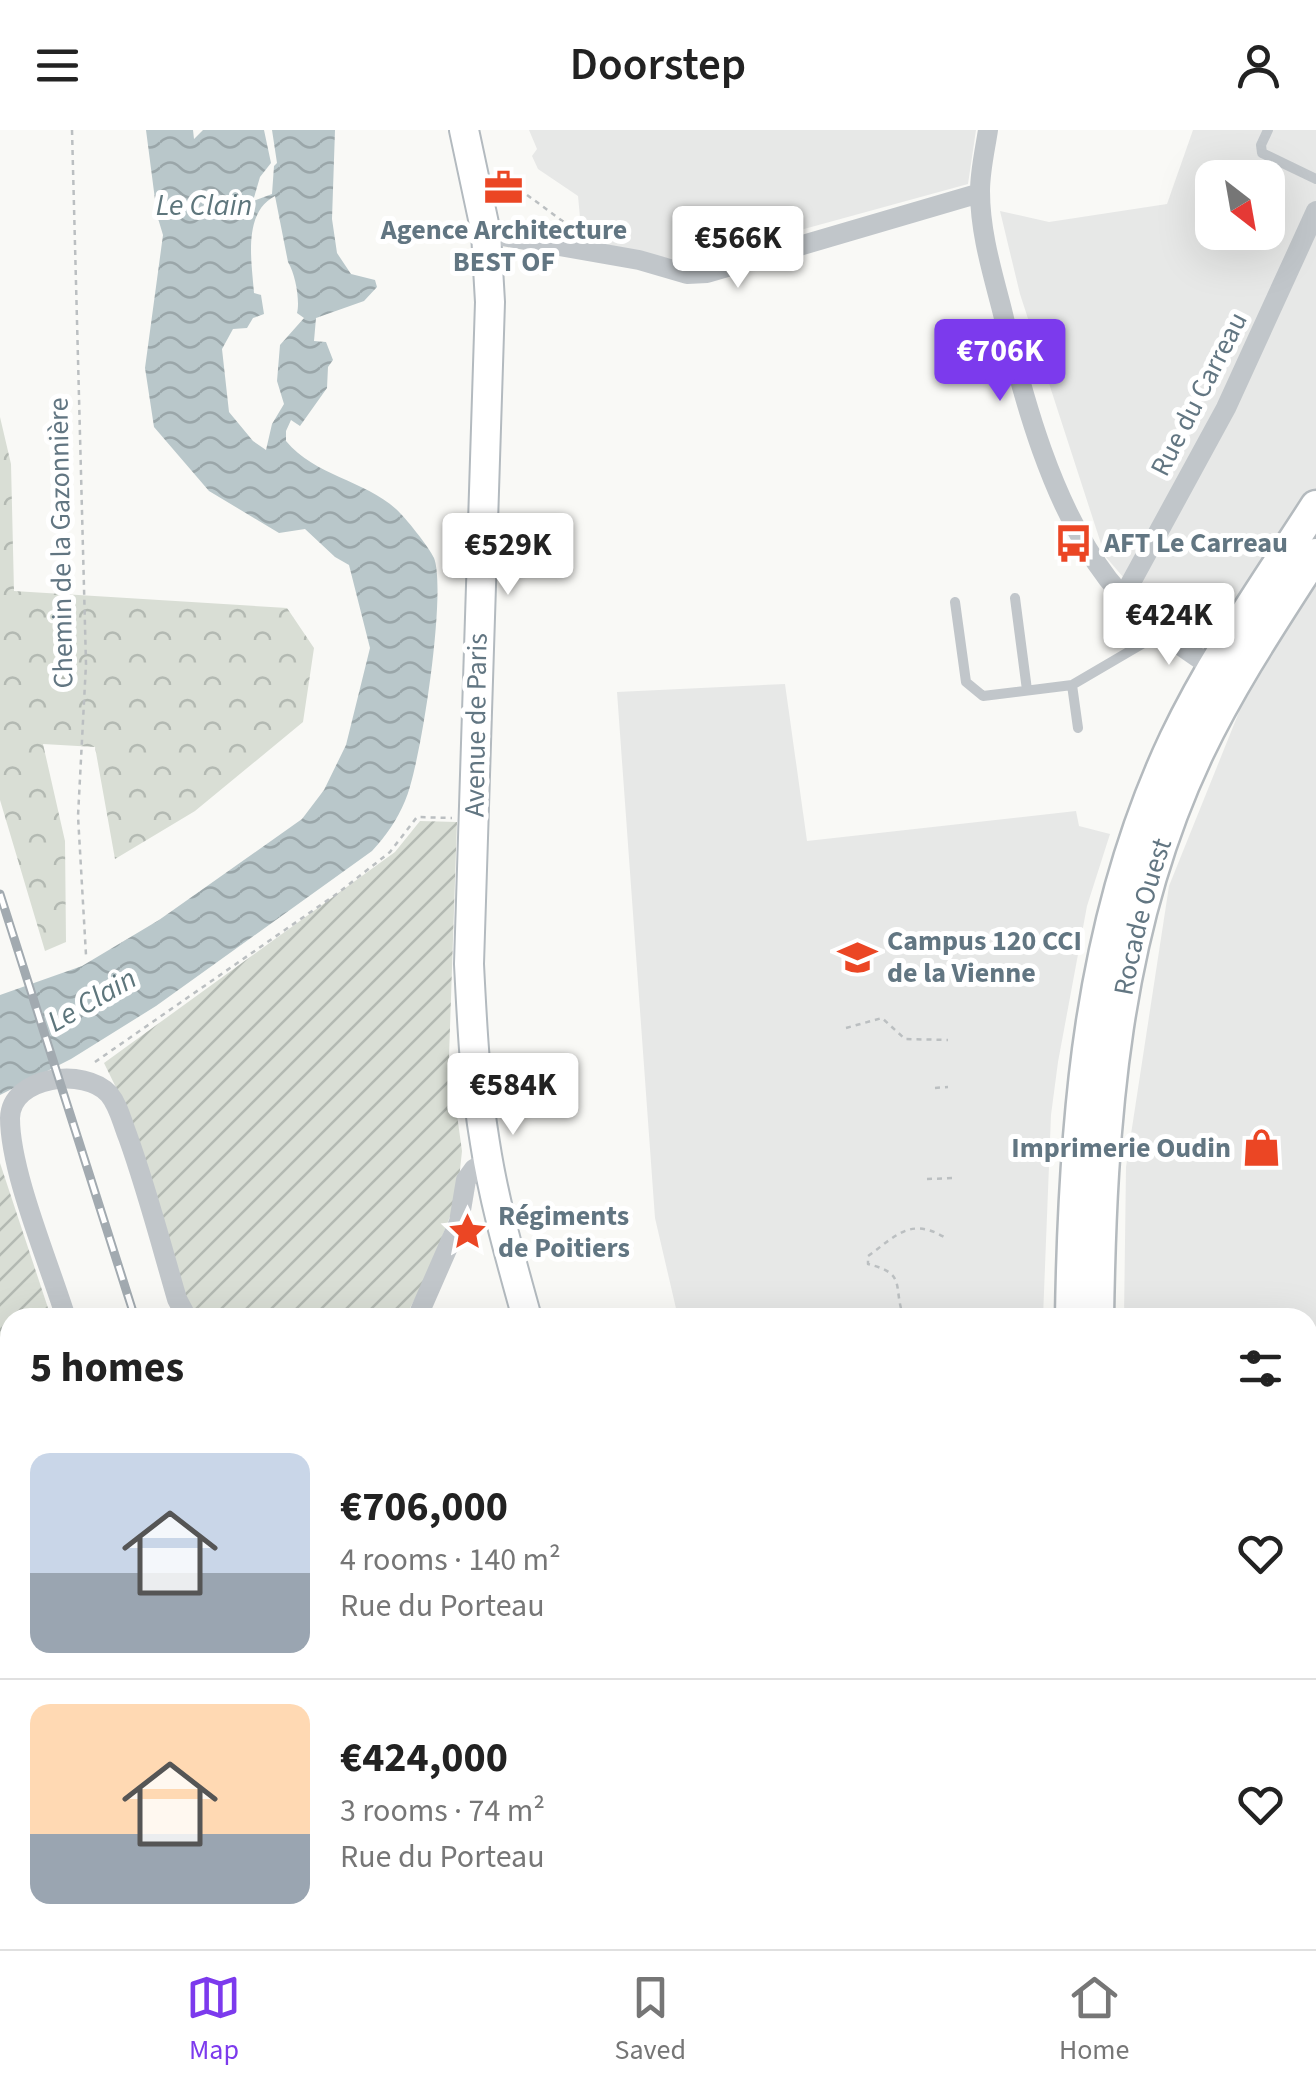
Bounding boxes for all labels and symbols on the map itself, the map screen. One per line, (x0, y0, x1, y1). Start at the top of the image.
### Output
north arrow (1195, 160, 1285, 250)
office icon: Agence Architecture BEST OF (483, 166, 525, 208)
water label: Le Clain (156, 184, 252, 227)
pin: €566K (668, 206, 808, 291)
place label: Agence Architecture BEST OF (380, 210, 627, 282)
street label: Rue du Carreau (1141, 305, 1257, 483)
pin: €706K (930, 319, 1070, 404)
street label: Chemin de la Gazonnière (38, 397, 84, 689)
pin: €529K (438, 513, 578, 598)
bus stop icon: AFT Le Carreau (1053, 522, 1095, 564)
place label: AFT Le Carreau (1103, 523, 1288, 563)
pin: €424K (1099, 583, 1239, 668)
street label: Avenue de Paris (454, 633, 498, 817)
street label: Rocade Ouest (1104, 832, 1182, 998)
place label: Campus 120 CCI de la Vienne (887, 921, 1082, 993)
school or university icon: Campus 120 CCI de la Vienne (836, 936, 878, 978)
water label: Le Clain (39, 957, 145, 1043)
pin: €584K (443, 1053, 583, 1138)
shop icon: Imprimerie Oudin (1240, 1127, 1282, 1169)
place label: Imprimerie Oudin (1011, 1128, 1231, 1168)
place label: Régiments de Poitiers (498, 1196, 630, 1268)
place icon: Régiments de Poitiers (447, 1211, 489, 1253)

